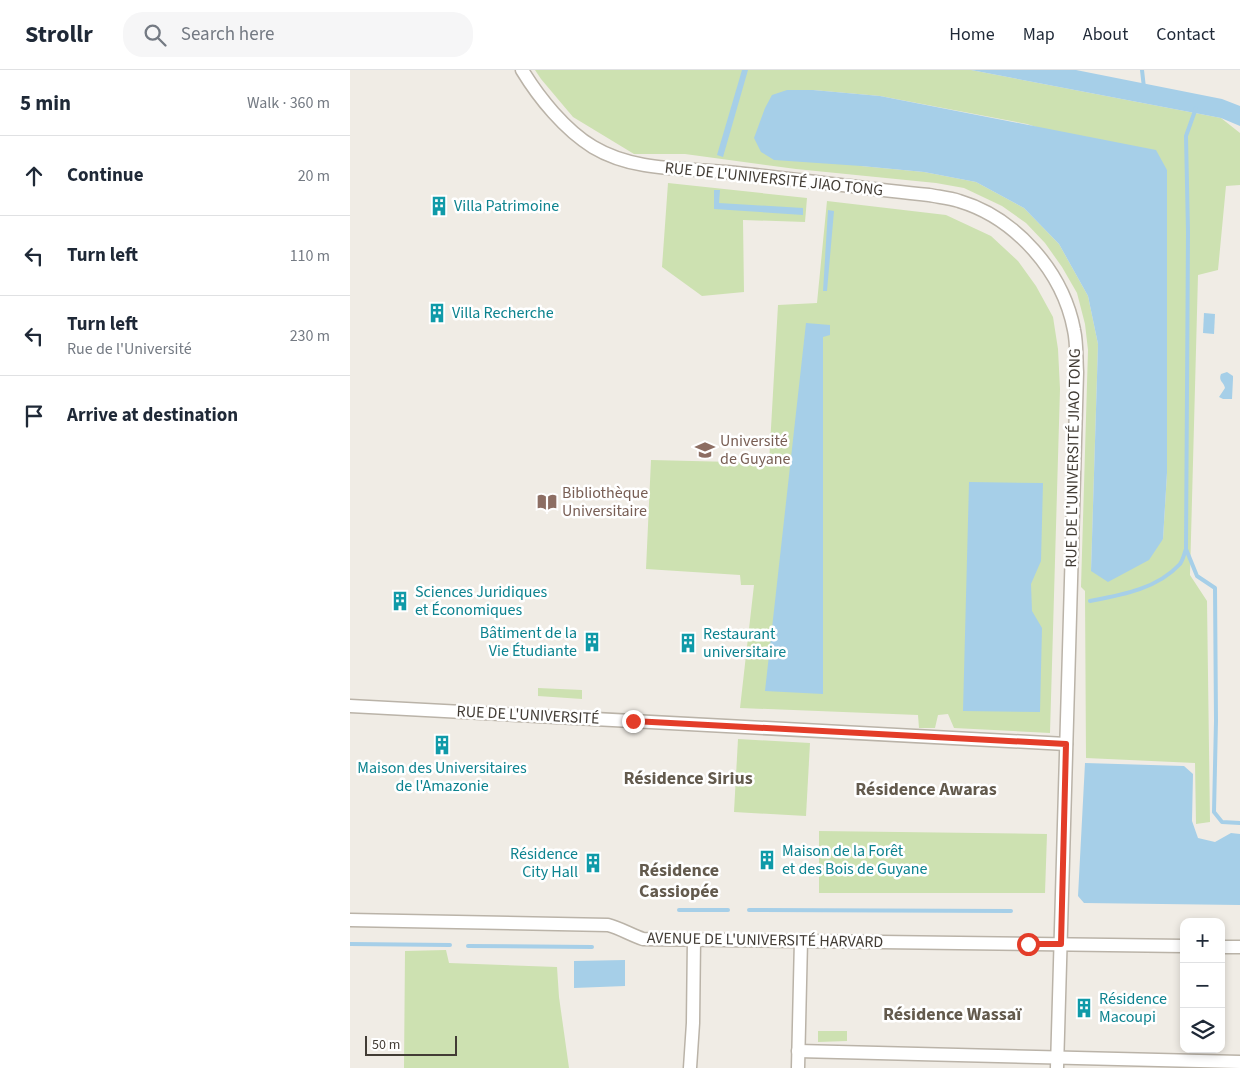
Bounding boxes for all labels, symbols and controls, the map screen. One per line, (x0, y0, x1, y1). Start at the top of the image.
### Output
search box (123, 12, 473, 57)
text: Strollr (25, 17, 93, 52)
icon: search (141, 21, 169, 49)
text: Search here (181, 21, 274, 48)
text: Home (949, 22, 995, 47)
text: Map (1023, 22, 1055, 47)
text: About (1083, 22, 1128, 47)
text: Contact (1156, 22, 1215, 47)
text: 5 min (20, 88, 71, 118)
text: Walk · 360 m (247, 92, 330, 114)
street label: RUE DE L'UNIVERSITÉ JIAO TONG (664, 157, 884, 201)
icon: ahead (20, 162, 48, 190)
text: Continue (67, 162, 144, 189)
text: 20 m (298, 165, 330, 187)
building icon: Villa Patrimoine (428, 195, 450, 217)
place label: Villa Patrimoine (454, 195, 559, 217)
icon: left (20, 242, 48, 270)
text: Turn left (67, 242, 138, 269)
text: 110 m (290, 245, 330, 267)
building icon: Villa Recherche (426, 302, 448, 324)
place label: Villa Recherche (452, 302, 554, 324)
text: Turn left (67, 311, 138, 338)
icon: left (20, 322, 48, 350)
text: 230 m (290, 325, 330, 347)
text: Rue de l'Université (67, 338, 192, 360)
street label: RUE DE L'UNIVERSITÉ JIAO TONG (1060, 348, 1086, 568)
icon: arrive (20, 402, 48, 430)
text: Arrive at destination (67, 402, 238, 429)
place label: Université de Guyane (720, 430, 791, 470)
school or university icon: Université de Guyane (694, 439, 716, 461)
place label: Bibliothèque Universitaire (562, 482, 648, 522)
library icon: Bibliothèque Universitaire (536, 491, 558, 513)
place label: Sciences Juridiques et Économiques (415, 581, 547, 621)
building icon: Sciences Juridiques et Économiques (389, 590, 411, 612)
place label: Bâtiment de la Vie Étudiante (480, 622, 577, 662)
place label: Restaurant universitaire (703, 623, 786, 663)
building icon: Bâtiment de la Vie Étudiante (581, 631, 603, 653)
building icon: Restaurant universitaire (677, 632, 699, 654)
street label: RUE DE L'UNIVERSITÉ (456, 700, 600, 730)
route end (622, 710, 645, 733)
building icon: Maison des Universitaires de l'Amazonie (431, 734, 453, 756)
place label: Maison des Universitaires de l'Amazonie (357, 757, 527, 797)
district label: Résidence Sirius (623, 766, 753, 791)
district label: Résidence Awaras (855, 777, 997, 802)
place label: Maison de la Forêt et des Bois de Guyane (782, 840, 928, 880)
place label: Résidence City Hall (510, 843, 578, 883)
building icon: Maison de la Forêt et des Bois de Guyane (756, 849, 778, 871)
building icon: Résidence City Hall (582, 852, 604, 874)
district label: Résidence Cassiopée (639, 858, 719, 904)
map controls (1180, 918, 1225, 1053)
button: + (1180, 918, 1225, 963)
street label: AVENUE DE L'UNIVERSITÉ HARVARD (647, 927, 884, 953)
route start (1017, 933, 1040, 956)
button: − (1180, 963, 1225, 1008)
place label: Résidence Macoupi (1099, 988, 1167, 1028)
building icon: Résidence Macoupi (1073, 997, 1095, 1019)
district label: Résidence Wassaï (883, 1002, 1022, 1027)
button: layers (1180, 1008, 1225, 1053)
scale bar (365, 1033, 458, 1056)
text: 50 m (372, 1035, 400, 1055)

